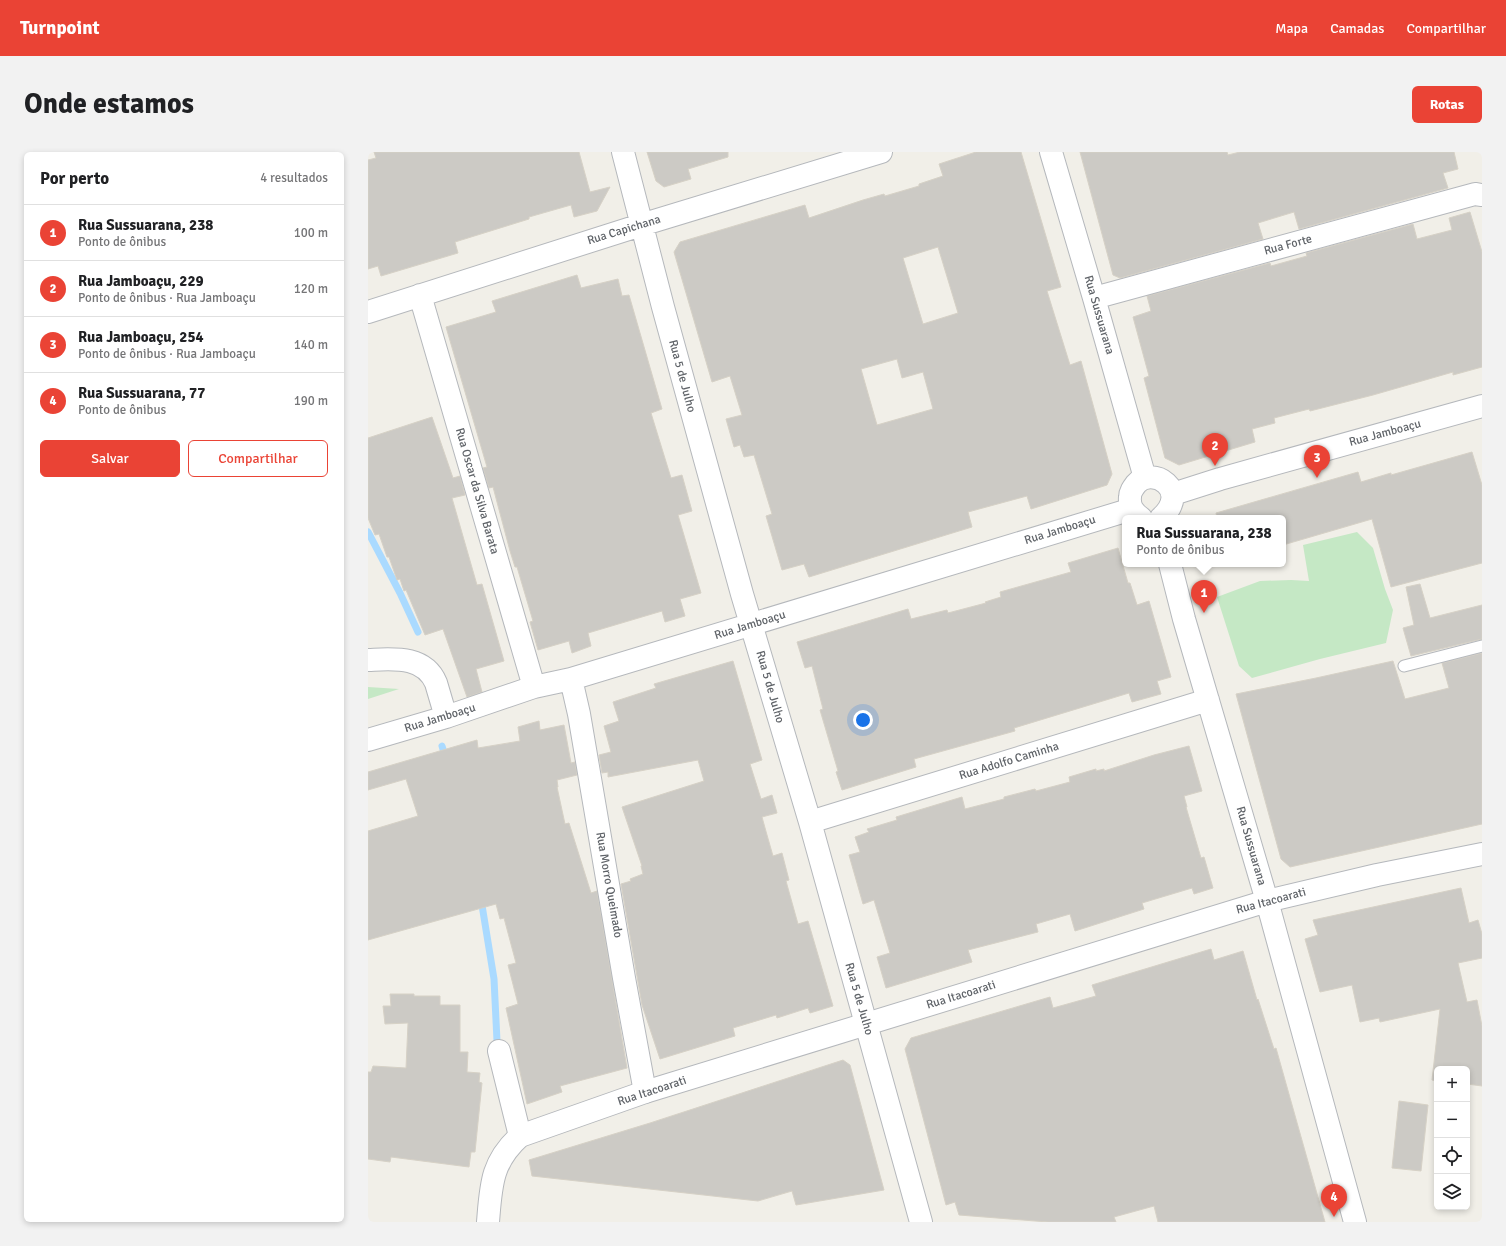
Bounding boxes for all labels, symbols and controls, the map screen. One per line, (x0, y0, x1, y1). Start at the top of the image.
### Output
text: Turnpoint (20, 16, 100, 40)
text: Mapa (1275, 20, 1308, 37)
text: Camadas (1330, 20, 1384, 37)
text: Compartilhar (1406, 20, 1486, 37)
button: Rotas (1412, 86, 1482, 123)
text: Onde estamos (24, 87, 194, 121)
text: Por perto (40, 168, 109, 189)
text: 4 resultados (260, 170, 328, 186)
street label: Rua Capichana (585, 212, 663, 248)
text: Rua Sussuarana, 238 (78, 216, 213, 234)
text: 1 (49, 225, 57, 241)
text: 100 m (294, 225, 328, 241)
street label: Rua Forte (1262, 231, 1314, 259)
text: Ponto de ônibus (78, 234, 166, 250)
text: Rua Jamboaçu, 229 (78, 272, 204, 290)
street label: Rua Sussuarana (1081, 274, 1117, 356)
text: 2 (49, 281, 57, 297)
text: 120 m (294, 281, 328, 297)
text: Ponto de ônibus · Rua Jamboaçu (78, 290, 256, 306)
text: Rua Jamboaçu, 254 (78, 328, 204, 346)
text: 3 (49, 337, 57, 353)
text: 140 m (294, 337, 328, 353)
street label: Rua 5 de Julho (665, 338, 699, 414)
text: Ponto de ônibus · Rua Jamboaçu (78, 346, 256, 362)
text: Rua Sussuarana, 77 (78, 384, 205, 402)
text: 4 (49, 393, 57, 409)
text: 190 m (294, 393, 328, 409)
text: Ponto de ônibus (78, 402, 166, 418)
street label: Rua Jamboaçu (1347, 416, 1423, 450)
street label: Rua Oscar da Silva Barata (452, 426, 502, 556)
pin: 2 (1202, 433, 1228, 466)
button: Salvar (40, 440, 180, 477)
button: Compartilhar (188, 440, 328, 477)
pin: 3 (1304, 445, 1330, 478)
street label: Rua Jamboaçu (1023, 512, 1097, 548)
popup (1122, 515, 1286, 567)
text: Rua Sussuarana, 238 (1136, 524, 1272, 542)
text: Ponto de ônibus (1136, 542, 1225, 558)
pin: 1 (1191, 580, 1217, 613)
street label: Rua Jamboaçu (713, 607, 787, 643)
street label: Rua 5 de Julho (753, 649, 787, 725)
street label: Rua Jamboaçu (403, 700, 477, 736)
your location (853, 710, 873, 730)
street label: Rua Adolfo Caminha (957, 739, 1061, 783)
street label: Rua Sussuarana (1233, 805, 1269, 887)
street label: Rua Morro Queimado (592, 831, 626, 939)
street label: Rua Itacoarati (1234, 884, 1308, 918)
street label: Rua 5 de Julho (842, 961, 876, 1037)
street label: Rua Itacoarati (925, 977, 997, 1013)
map controls (1434, 1066, 1470, 1210)
button: + (1434, 1066, 1470, 1102)
street label: Rua Itacoarati (616, 1073, 688, 1109)
button: − (1434, 1102, 1470, 1138)
button: locate (1434, 1138, 1470, 1174)
button: layers (1434, 1174, 1470, 1210)
pin: 4 (1321, 1184, 1347, 1217)

